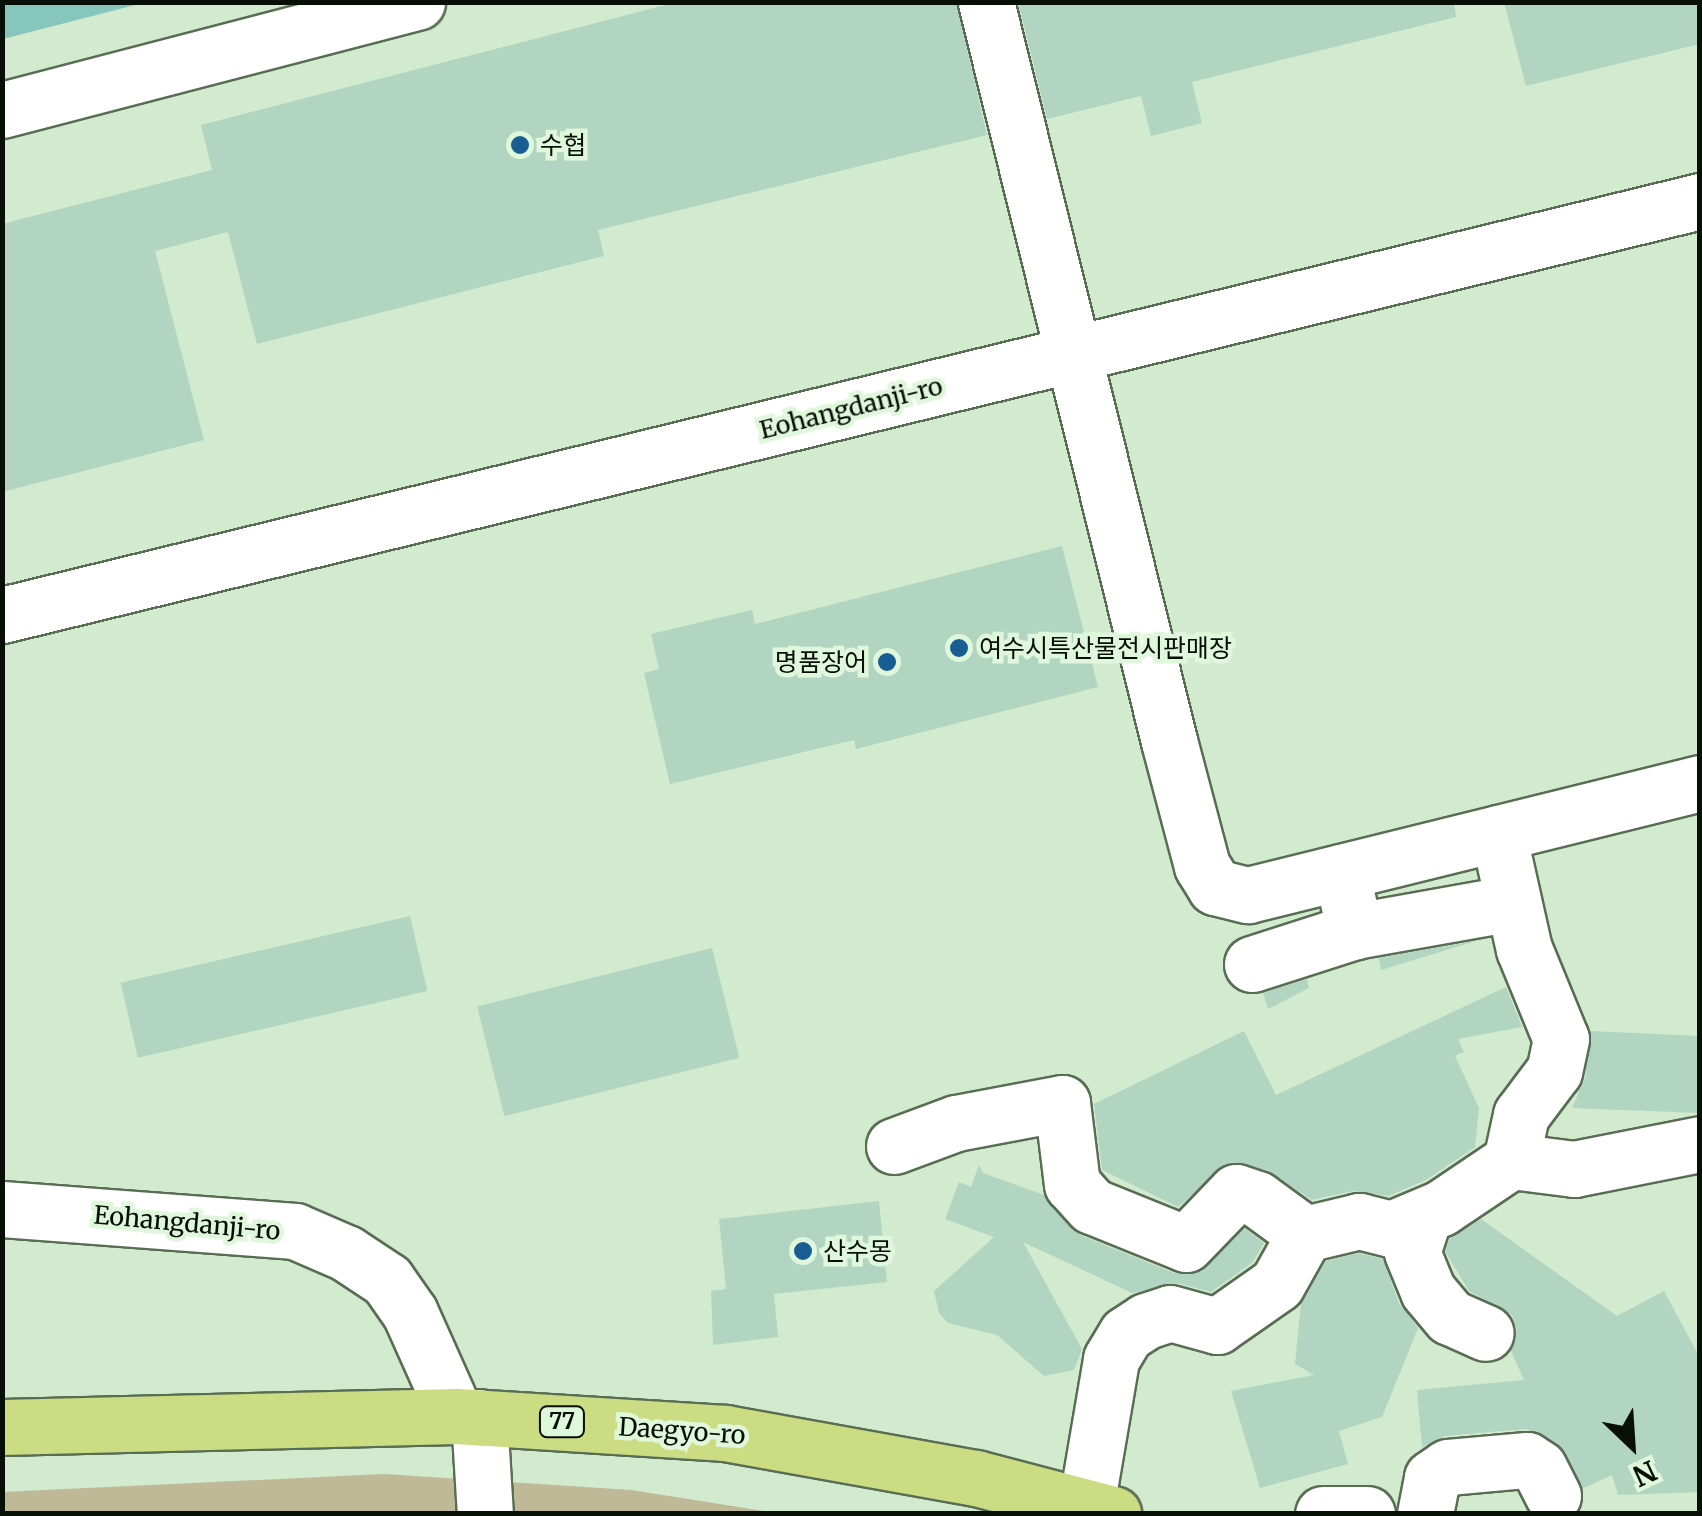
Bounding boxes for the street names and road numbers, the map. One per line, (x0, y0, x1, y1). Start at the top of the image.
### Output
street label: Eohangdanji-ro (756, 371, 946, 445)
street label: Eohangdanji-ro (92, 1200, 282, 1246)
road number: 77 (537, 1405, 587, 1439)
street label: Daegyo-ro (618, 1412, 746, 1450)

